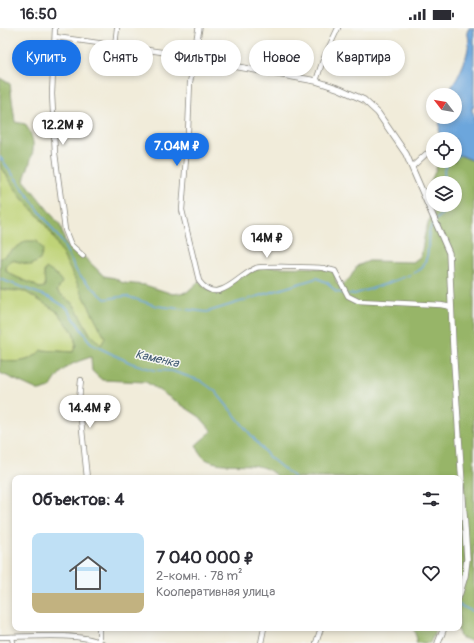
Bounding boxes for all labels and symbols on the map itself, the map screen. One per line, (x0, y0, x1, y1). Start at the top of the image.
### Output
north arrow (426, 88, 462, 124)
pin: 12.2M ₽ (26, 112, 100, 146)
pin: 7.04M ₽ (140, 133, 214, 167)
pin: 14M ₽ (239, 225, 295, 259)
water label: Каменка (134, 347, 182, 372)
pin: 14.4M ₽ (53, 395, 127, 429)

